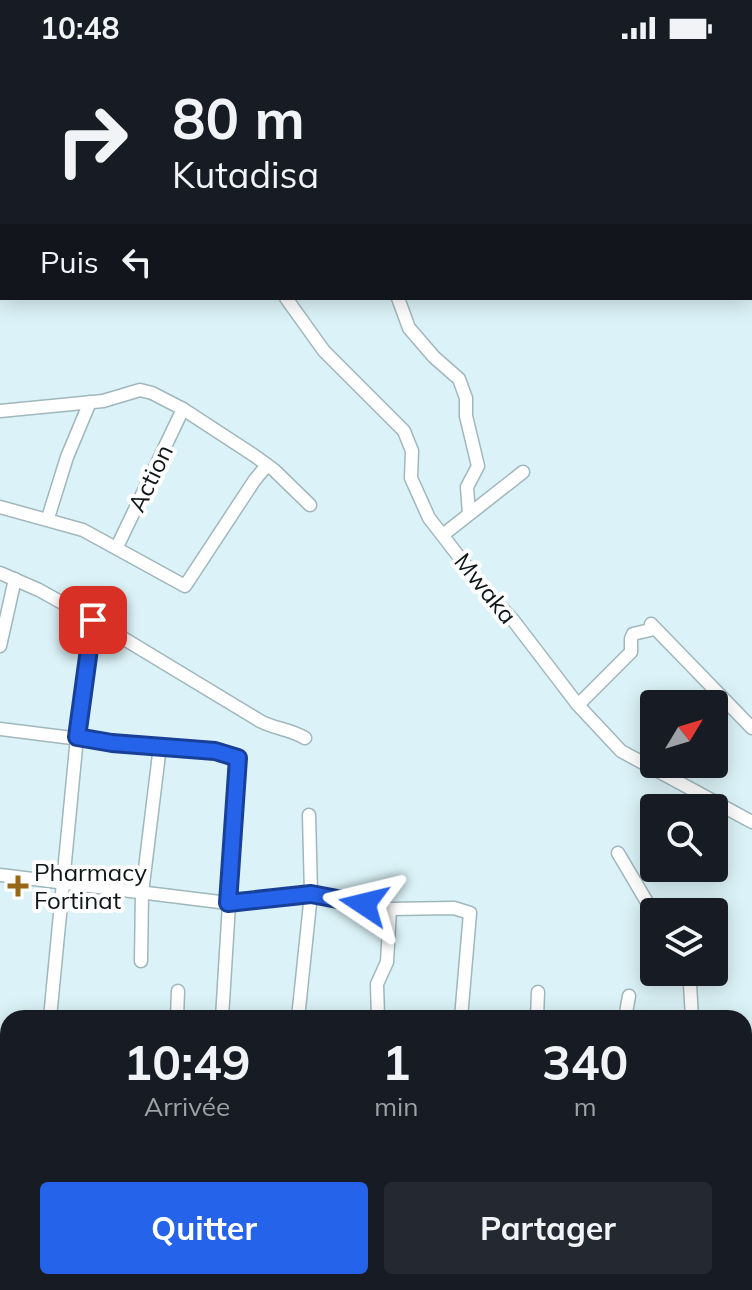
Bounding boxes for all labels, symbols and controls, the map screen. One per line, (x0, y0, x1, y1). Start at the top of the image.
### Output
text: 10:48 (40, 9, 119, 47)
text: 80 m (172, 83, 305, 153)
icon: right (40, 88, 144, 192)
text: Kutadisa (172, 152, 319, 197)
icon: left (115, 240, 159, 284)
text: Puis (40, 243, 99, 281)
street label: Action (121, 439, 179, 517)
street label: Mwaka (448, 547, 524, 629)
pin (59, 586, 127, 654)
icon: arrive (71, 598, 115, 642)
north arrow (640, 690, 728, 778)
map controls (640, 690, 728, 986)
button: search (640, 794, 728, 882)
place label: Pharmacy Fortinat (34, 857, 147, 915)
position arrow (322, 862, 406, 946)
marker: Pharmacy Fortinat (9, 877, 27, 895)
button: layers (640, 898, 728, 986)
text: 10:49 (124, 1032, 251, 1092)
text: 1 (382, 1032, 411, 1092)
text: 340 (542, 1032, 628, 1092)
text: Arrivée (144, 1090, 230, 1123)
text: min (374, 1090, 418, 1123)
text: m (574, 1090, 597, 1123)
button: Quitter (40, 1182, 368, 1274)
button: Partager (384, 1182, 712, 1274)

